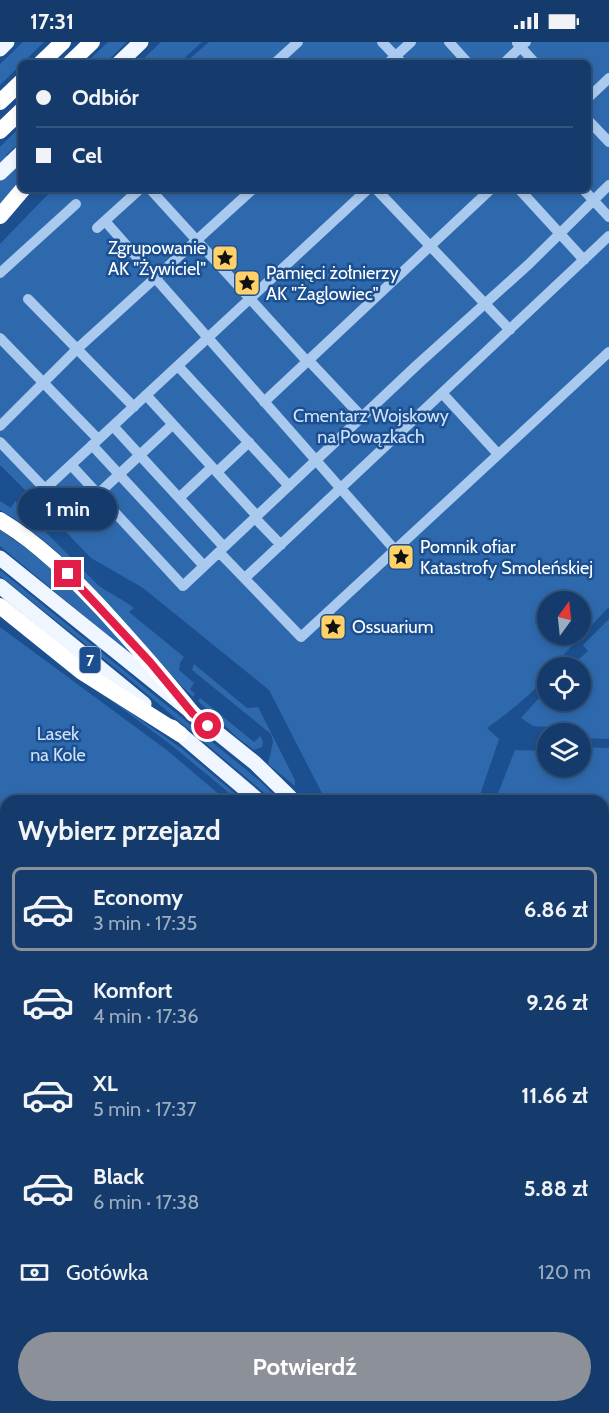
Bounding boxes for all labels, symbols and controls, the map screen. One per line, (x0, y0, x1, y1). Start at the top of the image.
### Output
text: 17:31 (30, 8, 74, 35)
text: Odbiór (72, 84, 139, 111)
text: Cel (72, 142, 102, 169)
place label: Zgrupowanie AK "Żywiciel" (108, 237, 206, 280)
place icon: Zgrupowanie AK "Żywiciel" (210, 243, 240, 273)
place label: Pamięci żołnierzy AK "Żaglowiec" (266, 262, 399, 305)
place icon: Pamięci żołnierzy AK "Żaglowiec" (232, 268, 262, 298)
park label: Cmentarz Wojskowy na Powązkach (293, 405, 449, 448)
callout: 1 min (19, 487, 118, 529)
text: 1 min (45, 497, 90, 521)
place label: Pomnik ofiar Katastrofy Smoleńskiej (420, 536, 593, 579)
place icon: Pomnik ofiar Katastrofy Smoleńskiej (386, 542, 416, 572)
route end (54, 560, 81, 587)
north arrow (537, 591, 591, 645)
map controls (537, 591, 591, 777)
place icon: Ossuarium (318, 612, 348, 642)
place label: Ossuarium (352, 616, 433, 638)
road number: 7 (80, 647, 100, 673)
button: locate (537, 657, 591, 711)
route start (194, 712, 221, 739)
park label: Lasek na Kole (30, 723, 86, 766)
button: layers (537, 723, 591, 777)
text: Wybierz przejazd (18, 814, 221, 847)
icon: car (21, 882, 75, 936)
text: Economy (93, 884, 183, 911)
text: 6.86 zł (524, 896, 588, 923)
text: 3 min · 17:35 (93, 911, 197, 935)
icon: car (21, 975, 75, 1029)
text: Komfort (93, 977, 172, 1004)
text: 9.26 zł (526, 989, 588, 1016)
text: 4 min · 17:36 (93, 1004, 199, 1028)
icon: car (21, 1068, 75, 1122)
text: XL (93, 1070, 118, 1097)
text: 11.66 zł (521, 1082, 588, 1109)
text: 5 min · 17:37 (93, 1097, 197, 1121)
icon: car (21, 1161, 75, 1215)
text: Black (93, 1163, 144, 1190)
text: 5.88 zł (524, 1175, 588, 1202)
text: 6 min · 17:38 (93, 1190, 199, 1214)
icon: cash (18, 1256, 51, 1289)
text: Gotówka (66, 1259, 148, 1286)
text: 120 m (538, 1260, 591, 1284)
button: Potwierdź (18, 1332, 591, 1401)

